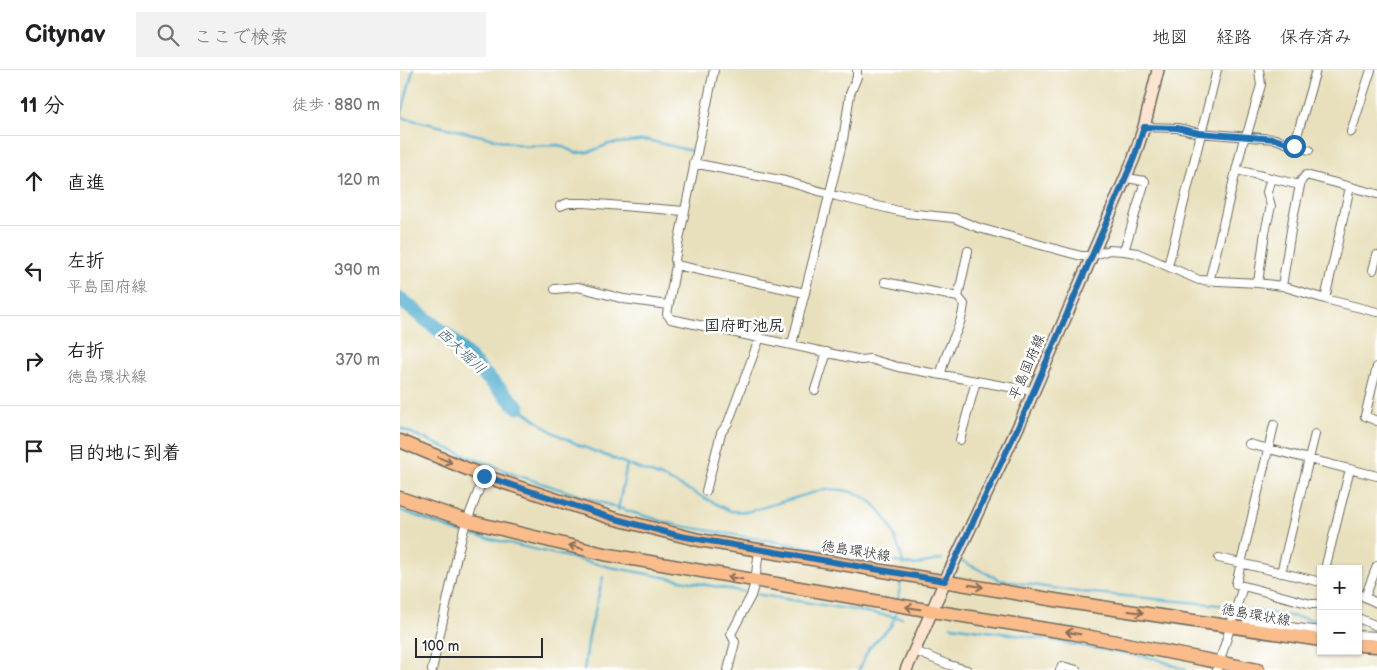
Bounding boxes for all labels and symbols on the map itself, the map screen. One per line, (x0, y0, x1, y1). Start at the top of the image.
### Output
route start (1283, 135, 1306, 158)
district label: 国府町池尻 (704, 317, 784, 336)
water label: 西大堀川 (433, 324, 489, 378)
street label: 平島国府線 (1006, 331, 1048, 403)
one-way arrow (437, 455, 452, 465)
route end (473, 465, 496, 488)
street label: 徳島環状線 (820, 537, 892, 565)
one-way arrow (568, 542, 584, 551)
one-way arrow (727, 573, 743, 582)
one-way arrow (967, 582, 983, 592)
street label: 徳島環状線 (1220, 601, 1292, 629)
one-way arrow (905, 603, 921, 613)
one-way arrow (1128, 607, 1144, 617)
one-way arrow (1065, 628, 1081, 638)
scale bar (415, 635, 542, 658)

